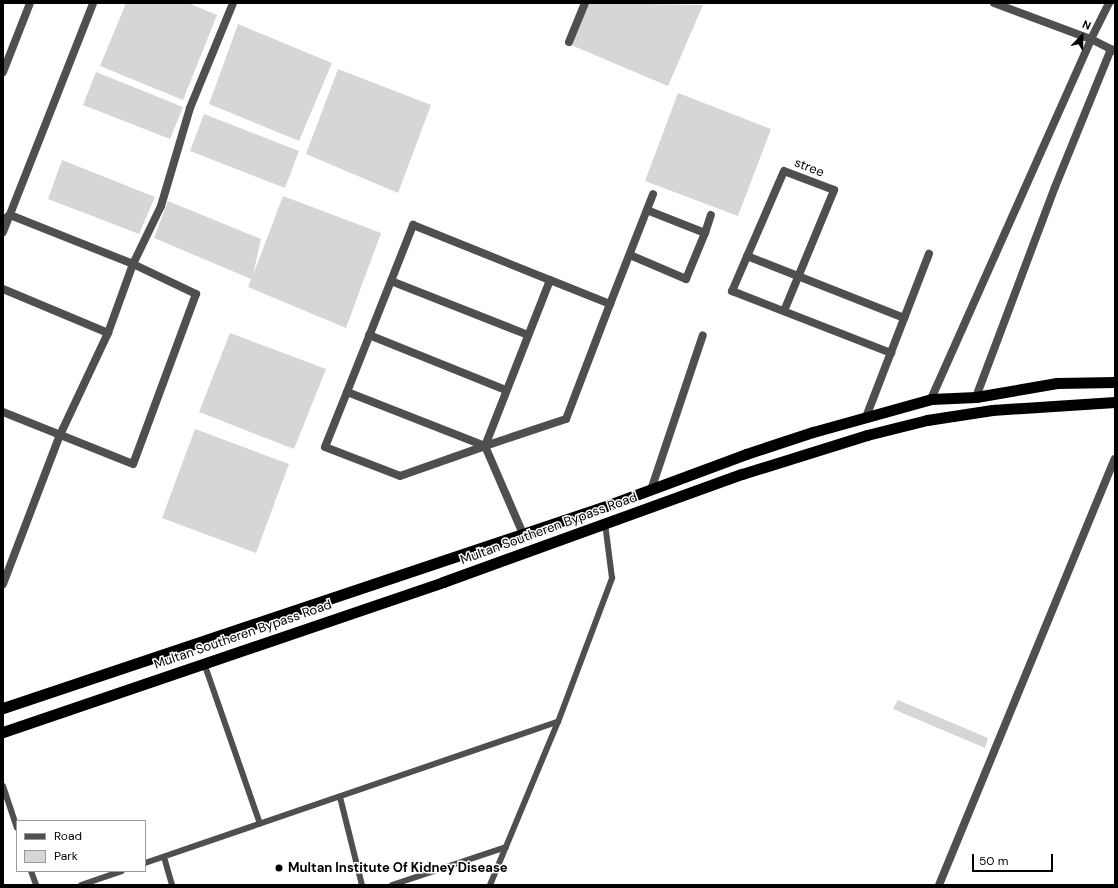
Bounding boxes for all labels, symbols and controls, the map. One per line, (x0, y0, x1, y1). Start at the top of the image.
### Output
north arrow (1062, 16, 1102, 56)
text: N (1080, 17, 1093, 33)
street label: stree (792, 155, 826, 181)
street label: Multan Southeren Bypass Road (458, 490, 640, 568)
street label: Multan Southeren Bypass Road (152, 597, 334, 673)
legend (16, 820, 146, 872)
text: Road (54, 828, 82, 844)
scale bar (974, 846, 1055, 872)
text: Park (54, 848, 78, 864)
text: 50 m (979, 853, 1008, 869)
place label: Multan Institute Of Kidney Disease (288, 860, 508, 876)
marker: Multan Institute Of Kidney Disease (273, 862, 285, 874)

